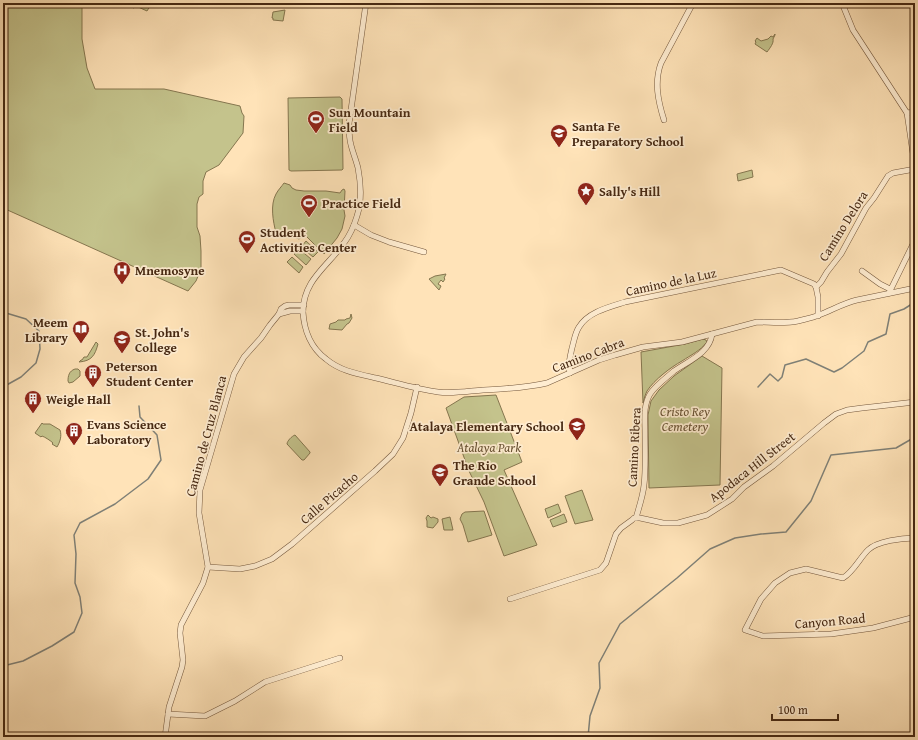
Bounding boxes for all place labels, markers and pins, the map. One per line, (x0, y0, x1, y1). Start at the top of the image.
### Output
place label: Sun Mountain Field (329, 103, 411, 137)
sports icon: Sun Mountain Field (306, 109, 326, 134)
place label: Santa Fe Preparatory School (572, 117, 684, 151)
school or university icon: Santa Fe Preparatory School (549, 123, 569, 148)
place icon: Sally's Hill (576, 181, 596, 206)
place label: Sally's Hill (599, 182, 660, 201)
sports icon: Practice Field (299, 193, 319, 218)
place label: Practice Field (322, 194, 401, 213)
place label: Student Activities Center (260, 223, 356, 257)
sports icon: Student Activities Center (237, 229, 257, 254)
hospital icon: Mnemosyne (112, 260, 132, 285)
place label: Mnemosyne (135, 261, 205, 280)
place label: Meem Library (25, 313, 69, 347)
library icon: Meem Library (71, 319, 91, 344)
place label: St. John's College (135, 323, 190, 357)
school or university icon: St. John's College (112, 329, 132, 354)
place label: Peterson Student Center (106, 357, 193, 391)
building icon: Peterson Student Center (83, 363, 103, 388)
building icon: Weigle Hall (23, 389, 43, 414)
place label: Weigle Hall (46, 390, 111, 409)
place label: Evans Science Laboratory (87, 415, 166, 449)
school or university icon: Atalaya Elementary School (567, 416, 587, 441)
place label: Atalaya Elementary School (410, 417, 564, 436)
building icon: Evans Science Laboratory (64, 421, 84, 446)
place label: The Rio Grande School (453, 456, 536, 490)
school or university icon: The Rio Grande School (430, 462, 450, 487)

